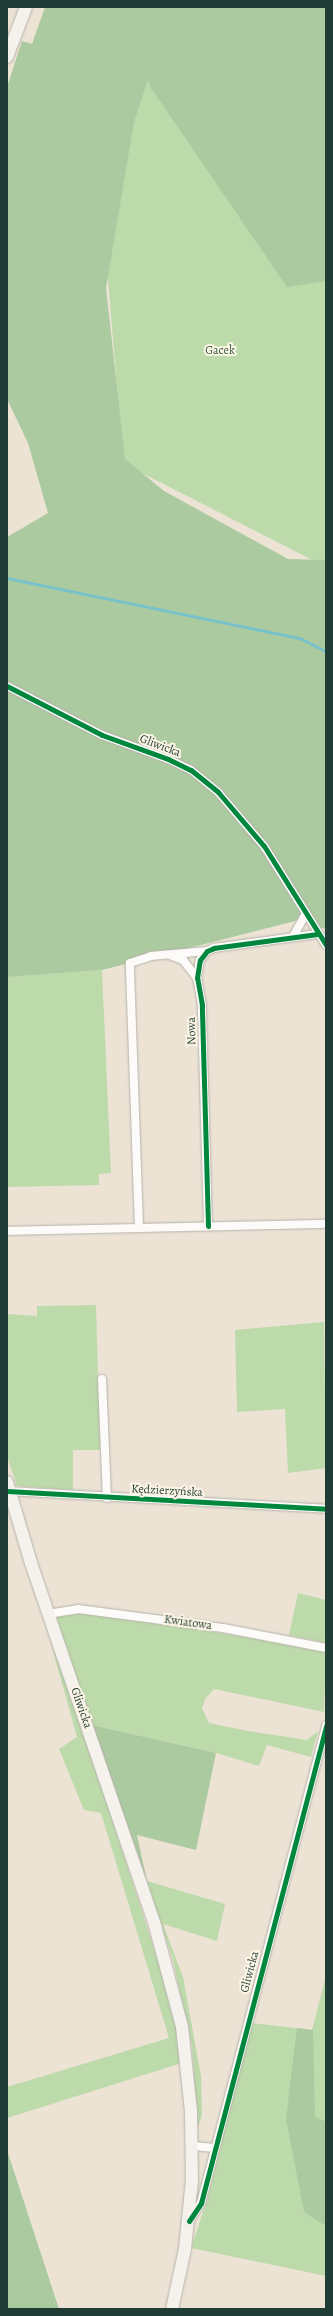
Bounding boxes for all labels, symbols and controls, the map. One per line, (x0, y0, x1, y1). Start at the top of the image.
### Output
park label: Gacek (205, 344, 235, 358)
street label: Gliwicka (138, 732, 182, 760)
street label: Nowa (185, 1017, 199, 1045)
street label: Kędzierzyńska (131, 1482, 203, 1500)
street label: Kwiatowa (163, 1613, 213, 1633)
street label: Gliwicka (67, 1686, 95, 1730)
street label: Gliwicka (238, 1950, 262, 1994)

